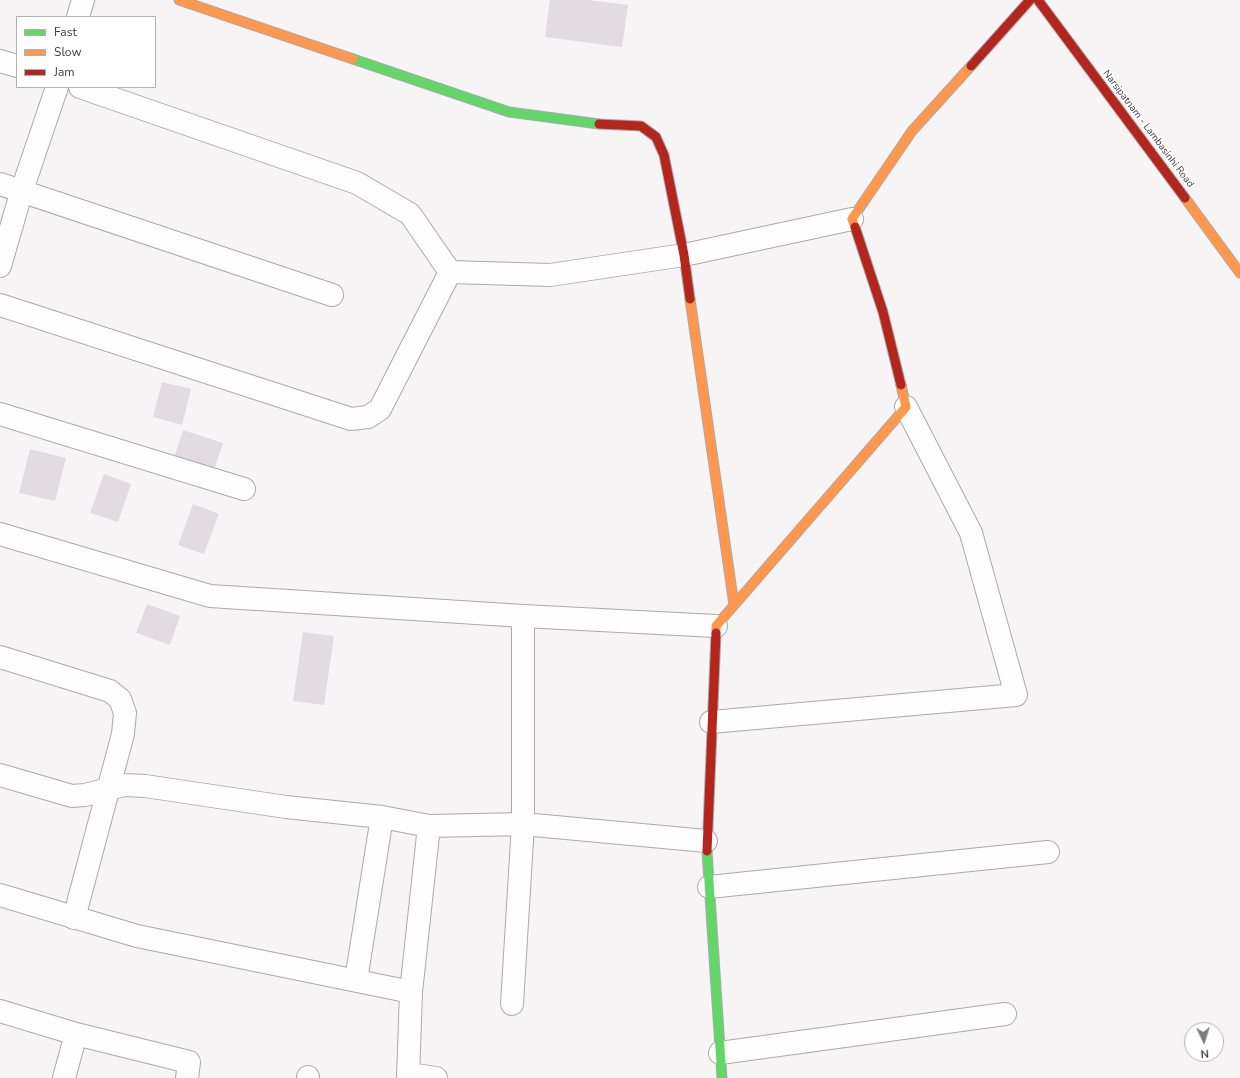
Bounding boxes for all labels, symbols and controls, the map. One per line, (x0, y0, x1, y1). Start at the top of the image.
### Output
legend (16, 16, 156, 88)
text: Fast (54, 24, 77, 40)
text: Slow (54, 44, 82, 60)
text: Jam (54, 64, 75, 80)
street label: Narsipatnam - Lambasinhi Road (1100, 68, 1196, 190)
north arrow (1184, 1022, 1224, 1062)
text: N (1200, 1046, 1209, 1061)

